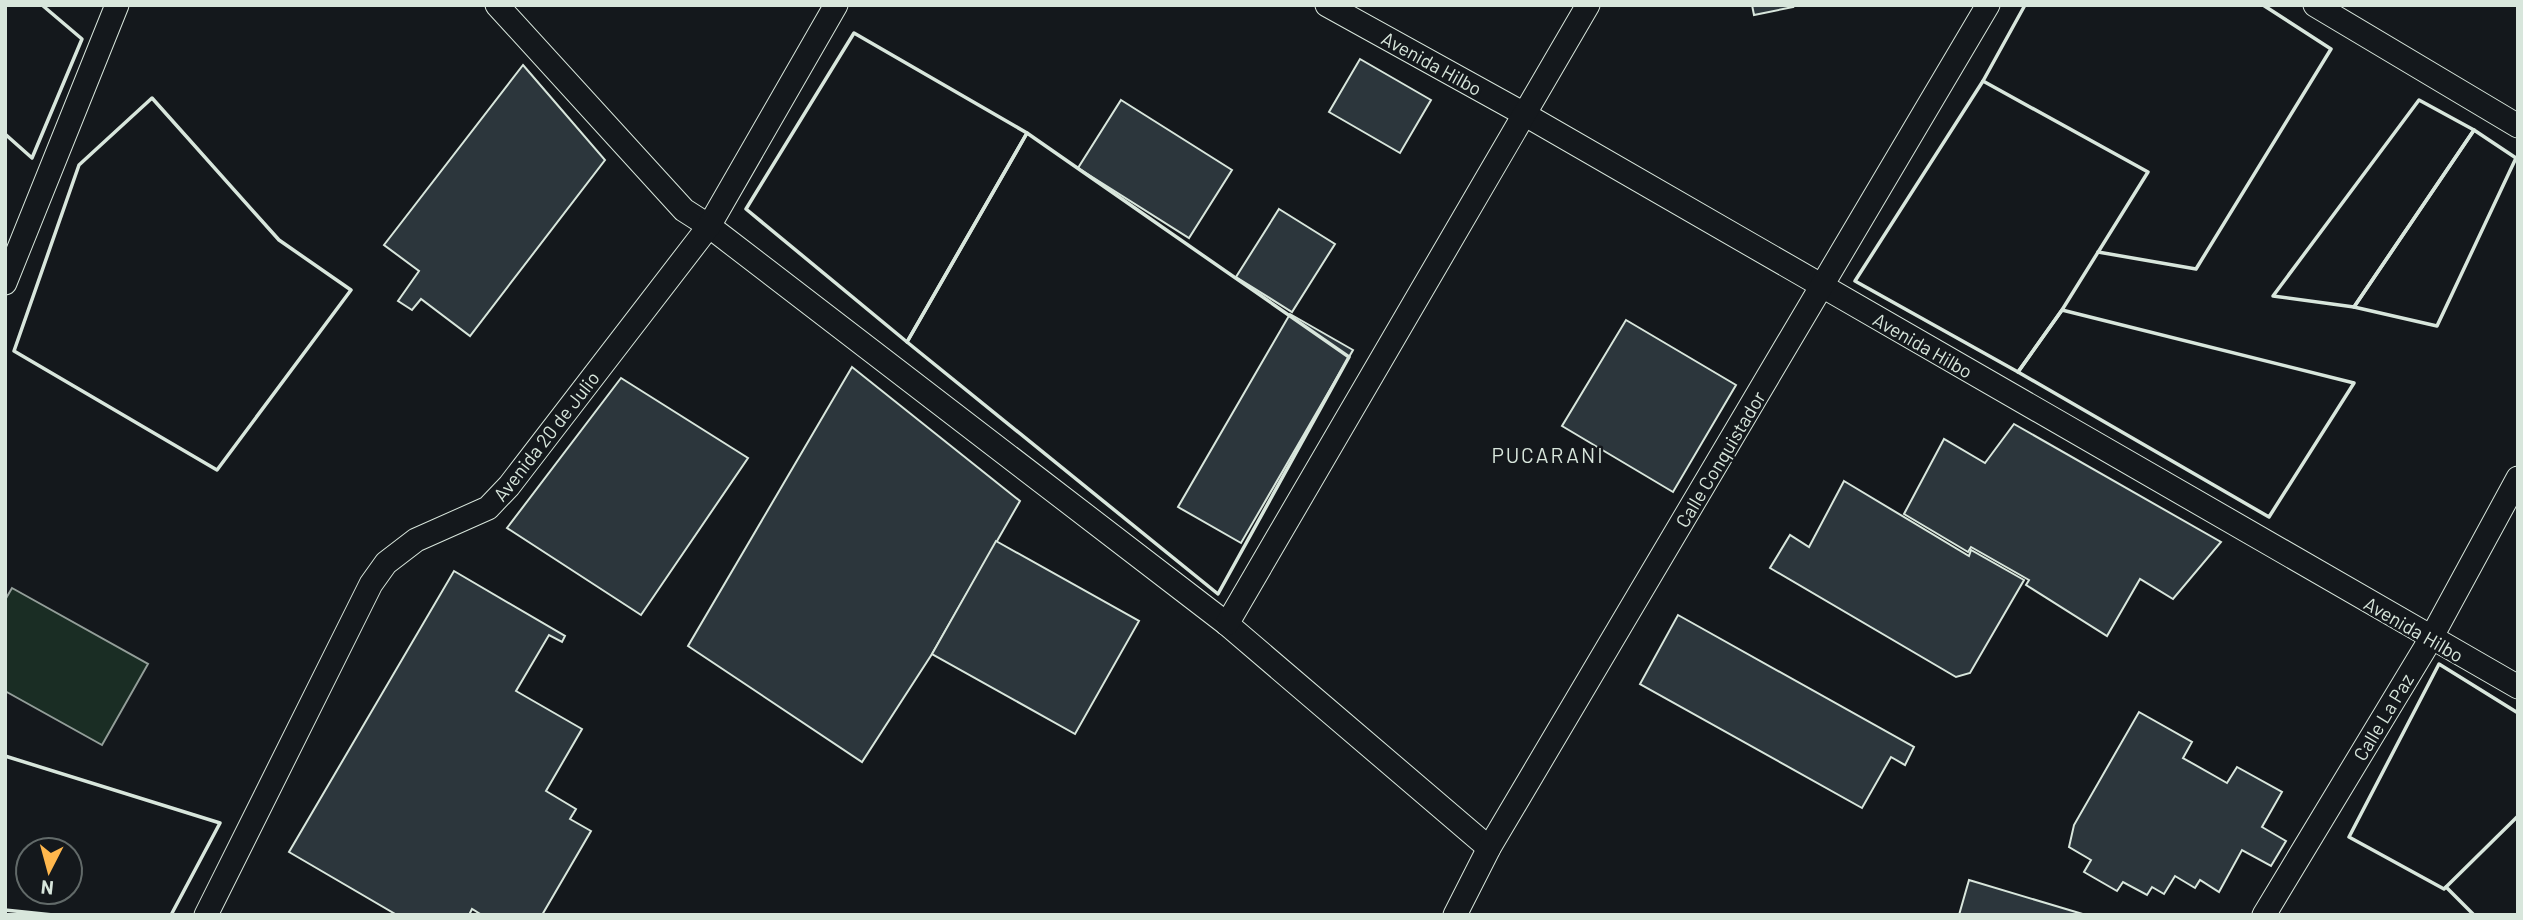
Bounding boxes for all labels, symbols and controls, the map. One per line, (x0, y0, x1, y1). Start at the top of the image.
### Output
street label: Avenida Hilbo (1378, 26, 1486, 100)
street label: Avenida Hilbo (1869, 307, 1977, 383)
street label: Avenida 20 de Julio (488, 366, 604, 506)
street label: Calle Conquistador (1670, 387, 1770, 531)
district label: PUCARANI (1491, 442, 1605, 467)
street label: Avenida Hilbo (2360, 591, 2468, 667)
street label: Calle La Paz (2348, 669, 2418, 765)
north arrow (14, 836, 84, 906)
text: N (40, 876, 55, 901)

